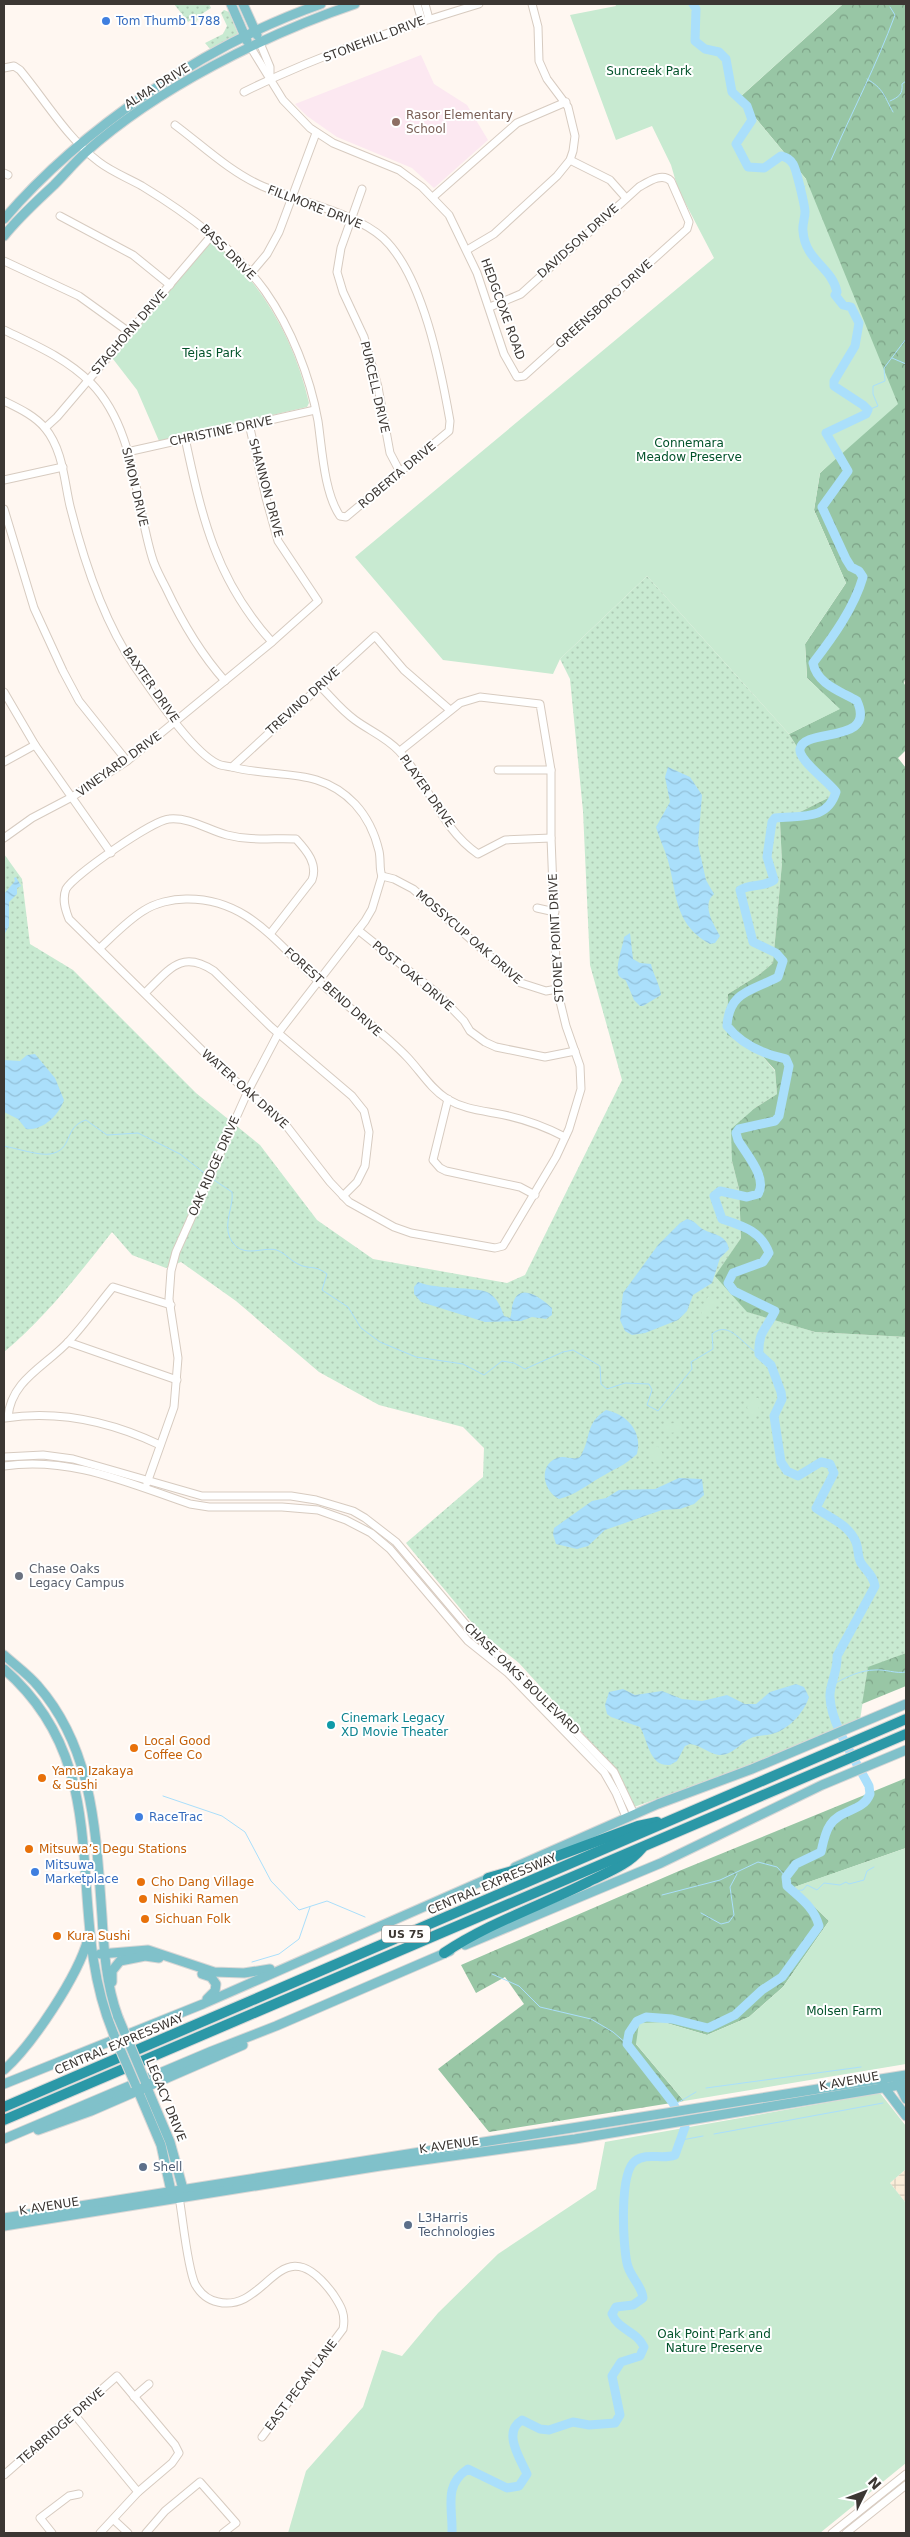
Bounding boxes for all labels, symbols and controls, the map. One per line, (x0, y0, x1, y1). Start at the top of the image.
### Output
street label: STONEHILL DRIVE (321, 13, 427, 65)
place label: Tom Thumb 1788 (115, 14, 220, 28)
marker: Tom Thumb 1788 (100, 15, 112, 27)
street label: ALMA DRIVE (122, 60, 192, 112)
park label: Suncreek Park (606, 64, 692, 78)
place label: Rasor Elementary School (406, 108, 513, 136)
marker: Rasor Elementary School (390, 116, 402, 128)
street label: FILLMORE DRIVE (266, 182, 364, 232)
street label: DAVIDSON DRIVE (535, 201, 621, 281)
street label: BASS DRIVE (197, 221, 259, 283)
street label: HEDGCOXE ROAD (478, 256, 528, 362)
street label: GREENSBORO DRIVE (553, 257, 655, 351)
street label: STAGHORN DRIVE (88, 287, 170, 377)
street label: PURCELL DRIVE (358, 340, 392, 434)
park label: Tejas Park (181, 346, 242, 360)
street label: CHRISTINE DRIVE (168, 413, 274, 449)
park label: Connemara Meadow Preserve (636, 436, 742, 464)
street label: SHANNON DRIVE (246, 437, 286, 539)
street label: ROBERTA DRIVE (356, 439, 438, 511)
street label: SIMON DRIVE (119, 446, 151, 528)
street label: BAXTER DRIVE (120, 645, 182, 725)
street label: TREVINO DRIVE (263, 664, 343, 738)
street label: VINEYARD DRIVE (74, 729, 164, 799)
street label: PLAYER DRIVE (397, 752, 457, 830)
street label: STONEY POINT DRIVE (546, 873, 566, 1003)
street label: MOSSYCUP OAK DRIVE (413, 887, 525, 987)
street label: POST OAK DRIVE (370, 938, 456, 1014)
street label: FOREST BEND DRIVE (282, 945, 384, 1039)
street label: WATER OAK DRIVE (199, 1046, 291, 1132)
street label: OAK RIDGE DRIVE (186, 1114, 242, 1218)
place label: Chase Oaks Legacy Campus (29, 1562, 124, 1590)
marker: Chase Oaks Legacy Campus (13, 1570, 25, 1582)
street label: CHASE OAKS BOULEVARD (461, 1620, 583, 1738)
place label: Cinemark Legacy XD Movie Theater (341, 1711, 448, 1739)
marker: Cinemark Legacy XD Movie Theater (325, 1719, 337, 1731)
place label: Local Good Coffee Co (144, 1734, 211, 1762)
marker: Local Good Coffee Co (128, 1742, 140, 1754)
place label: Yama Izakaya & Sushi (51, 1764, 134, 1792)
marker: Yama Izakaya & Sushi (36, 1772, 48, 1784)
place label: RaceTrac (149, 1810, 203, 1824)
marker: RaceTrac (133, 1811, 145, 1823)
place label: Mitsuwa’s Degu Stations (39, 1842, 187, 1856)
marker: Mitsuwa’s Degu Stations (23, 1843, 35, 1855)
street label: CENTRAL EXPRESSWAY (425, 1850, 559, 1918)
place label: Mitsuwa Marketplace (45, 1858, 119, 1886)
marker: Mitsuwa Marketplace (29, 1866, 41, 1878)
place label: Cho Dang Village (151, 1875, 254, 1889)
marker: Cho Dang Village (135, 1876, 147, 1888)
place label: Nishiki Ramen (153, 1892, 239, 1906)
marker: Nishiki Ramen (137, 1893, 149, 1905)
place label: Sichuan Folk (155, 1912, 231, 1926)
marker: Sichuan Folk (139, 1913, 151, 1925)
road number: US 75 (382, 1926, 430, 1942)
place label: Kura Sushi (67, 1929, 130, 1943)
marker: Kura Sushi (51, 1930, 63, 1942)
park label: Molsen Farm (806, 2004, 882, 2018)
street label: CENTRAL EXPRESSWAY (52, 2010, 186, 2078)
street label: LEGACY DRIVE (143, 2057, 189, 2143)
street label: K AVENUE (818, 2069, 880, 2093)
street label: K AVENUE (418, 2134, 480, 2156)
place label: Shell (153, 2160, 182, 2174)
marker: Shell (137, 2161, 149, 2173)
street label: K AVENUE (18, 2194, 80, 2218)
place label: L3Harris Technologies (417, 2211, 495, 2239)
marker: L3Harris Technologies (402, 2219, 414, 2231)
park label: Oak Point Park and Nature Preserve (657, 2327, 771, 2355)
street label: EAST PECAN LANE (262, 2337, 340, 2433)
street label: TEABRIDGE DRIVE (14, 2385, 107, 2468)
north arrow (840, 2467, 890, 2517)
text: N (865, 2474, 885, 2493)

